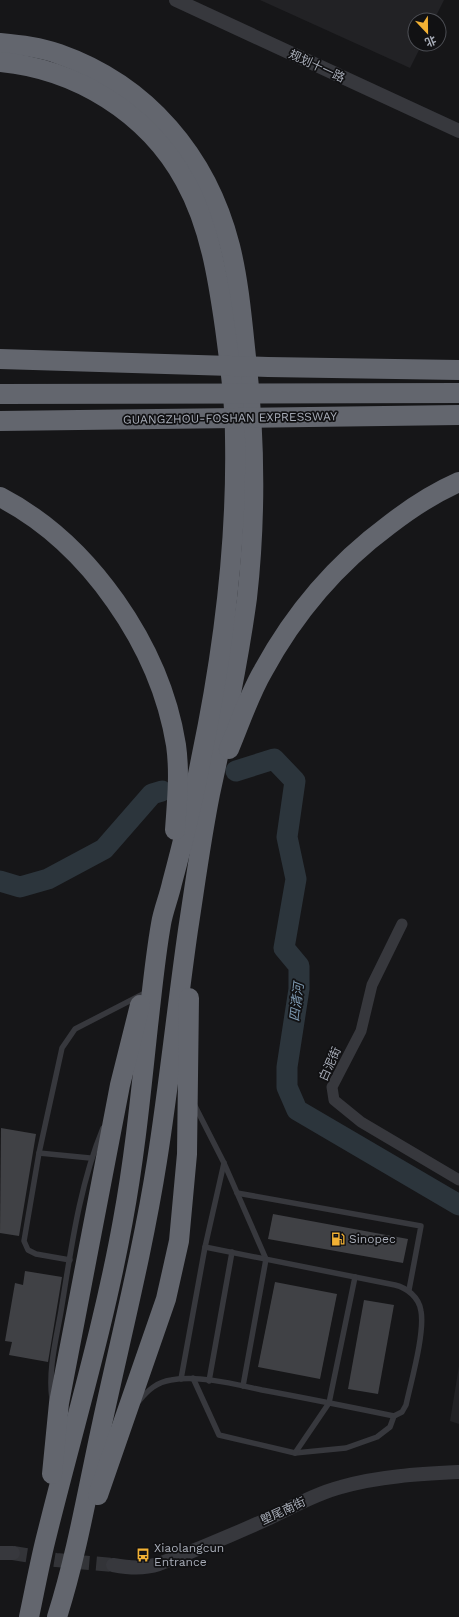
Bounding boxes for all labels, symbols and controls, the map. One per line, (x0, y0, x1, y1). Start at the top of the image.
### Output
north arrow (407, 12, 447, 52)
text: 北 (423, 33, 438, 49)
street label: 规划十一路 (287, 47, 347, 85)
street label: GUANGZHOU-FOSHAN EXPRESSWAY (123, 409, 337, 427)
water label: 四清河 (287, 979, 307, 1022)
street label: 白泥街 (316, 1045, 344, 1083)
fuel station icon: Sinopec (330, 1231, 346, 1247)
place label: Sinopec (349, 1232, 396, 1246)
street label: 塱尾南街 (258, 1495, 308, 1527)
place label: Xiaolangcun Entrance (154, 1541, 224, 1569)
bus stop icon: Xiaolangcun Entrance (135, 1547, 151, 1563)

